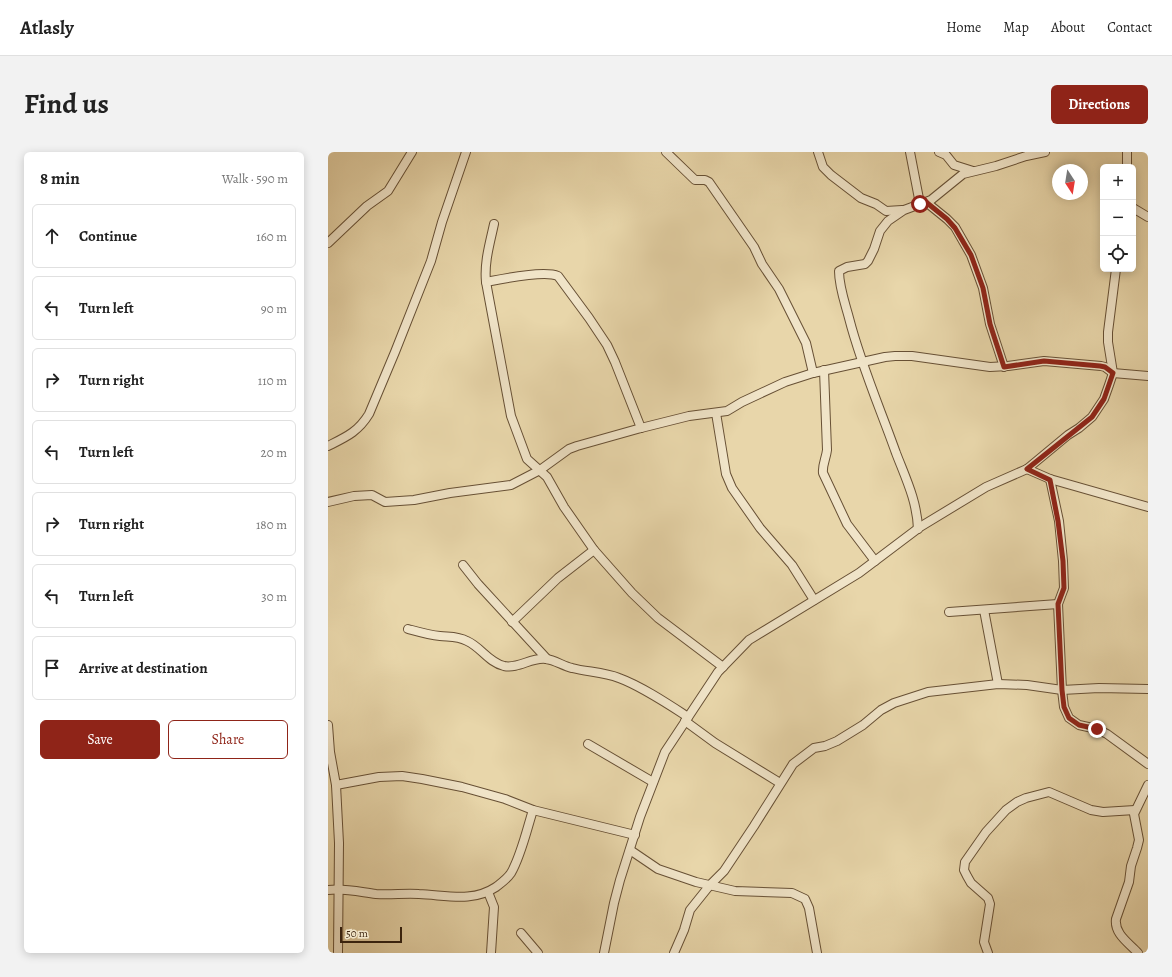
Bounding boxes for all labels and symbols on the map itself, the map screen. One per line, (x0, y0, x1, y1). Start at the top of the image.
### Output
north arrow (1052, 164, 1088, 200)
route start (911, 195, 929, 213)
route end (1088, 720, 1106, 738)
scale bar (340, 925, 402, 944)

